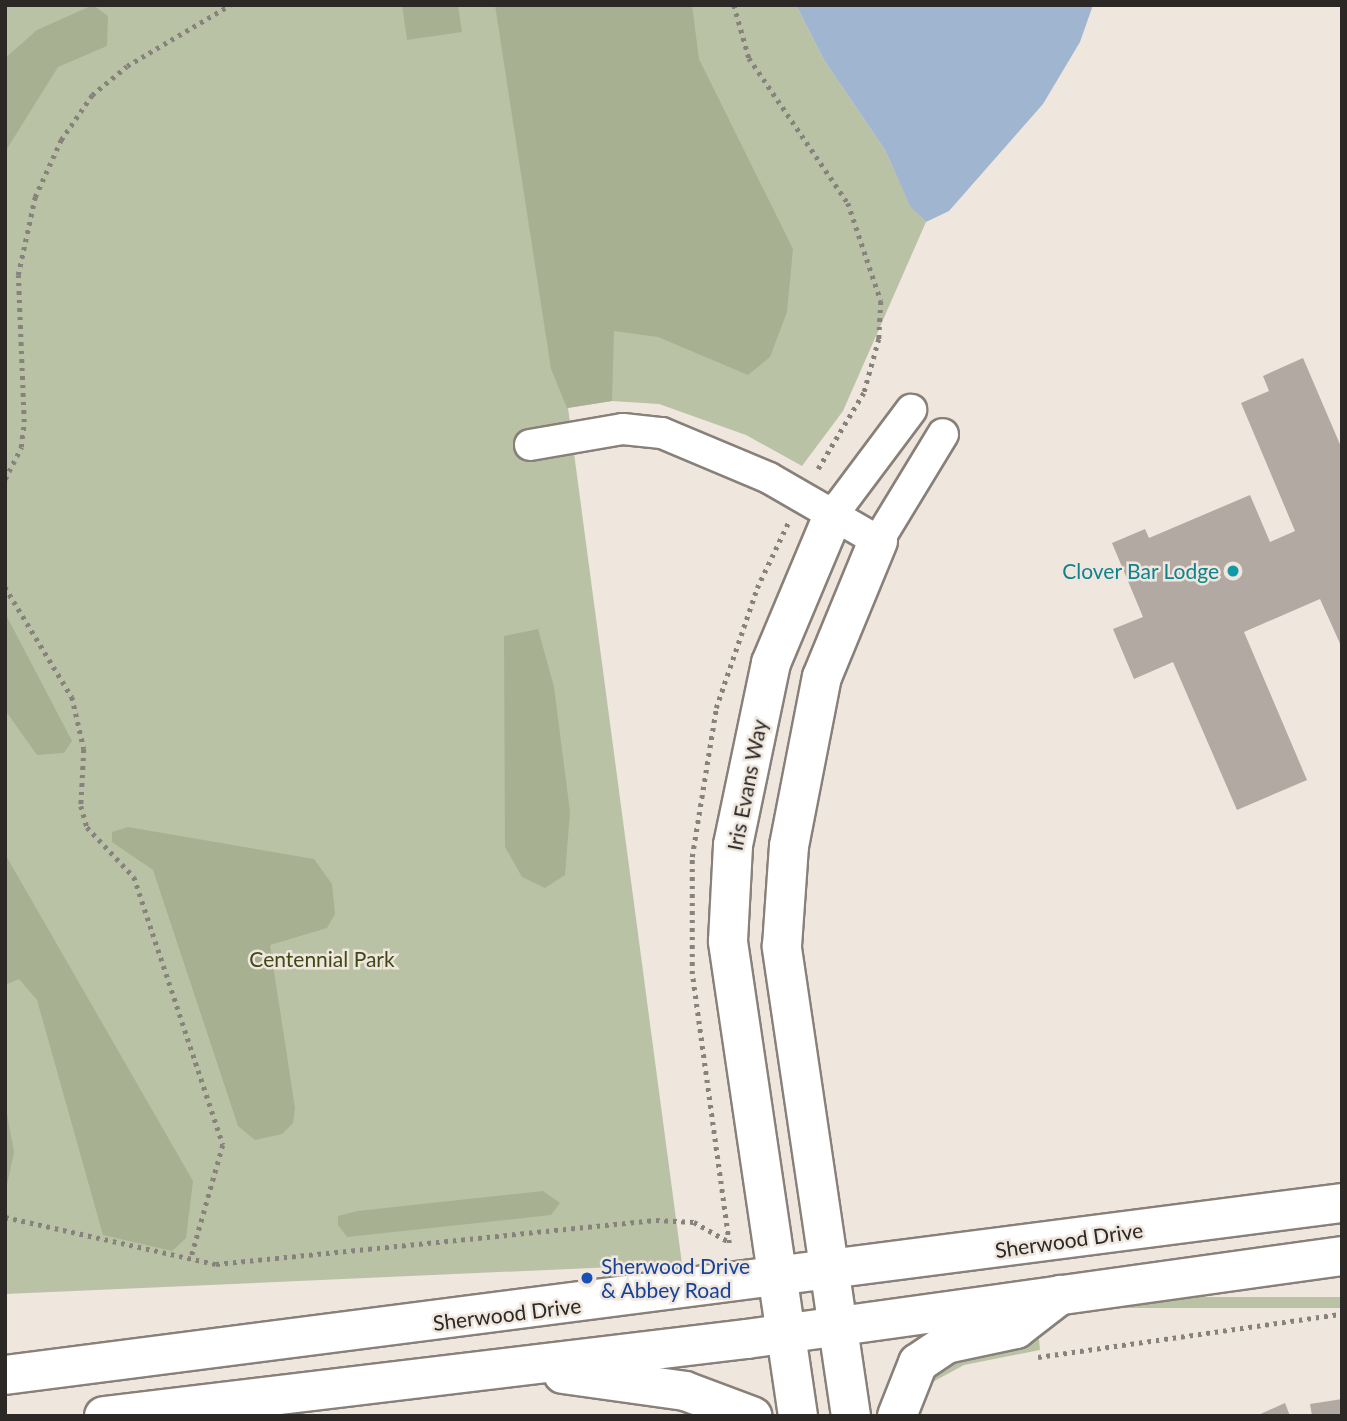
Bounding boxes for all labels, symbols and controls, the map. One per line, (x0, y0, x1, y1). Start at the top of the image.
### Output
place label: Clover Bar Lodge (1061, 558, 1219, 584)
marker: Clover Bar Lodge (1225, 563, 1241, 579)
street label: Iris Evans Way (722, 717, 772, 853)
park label: Centennial Park (249, 946, 395, 972)
street label: Sherwood Drive (993, 1217, 1145, 1263)
place label: Sherwood Drive & Abbey Road (601, 1253, 750, 1303)
marker: Sherwood Drive & Abbey Road (579, 1270, 595, 1286)
street label: Sherwood Drive (432, 1292, 582, 1336)

